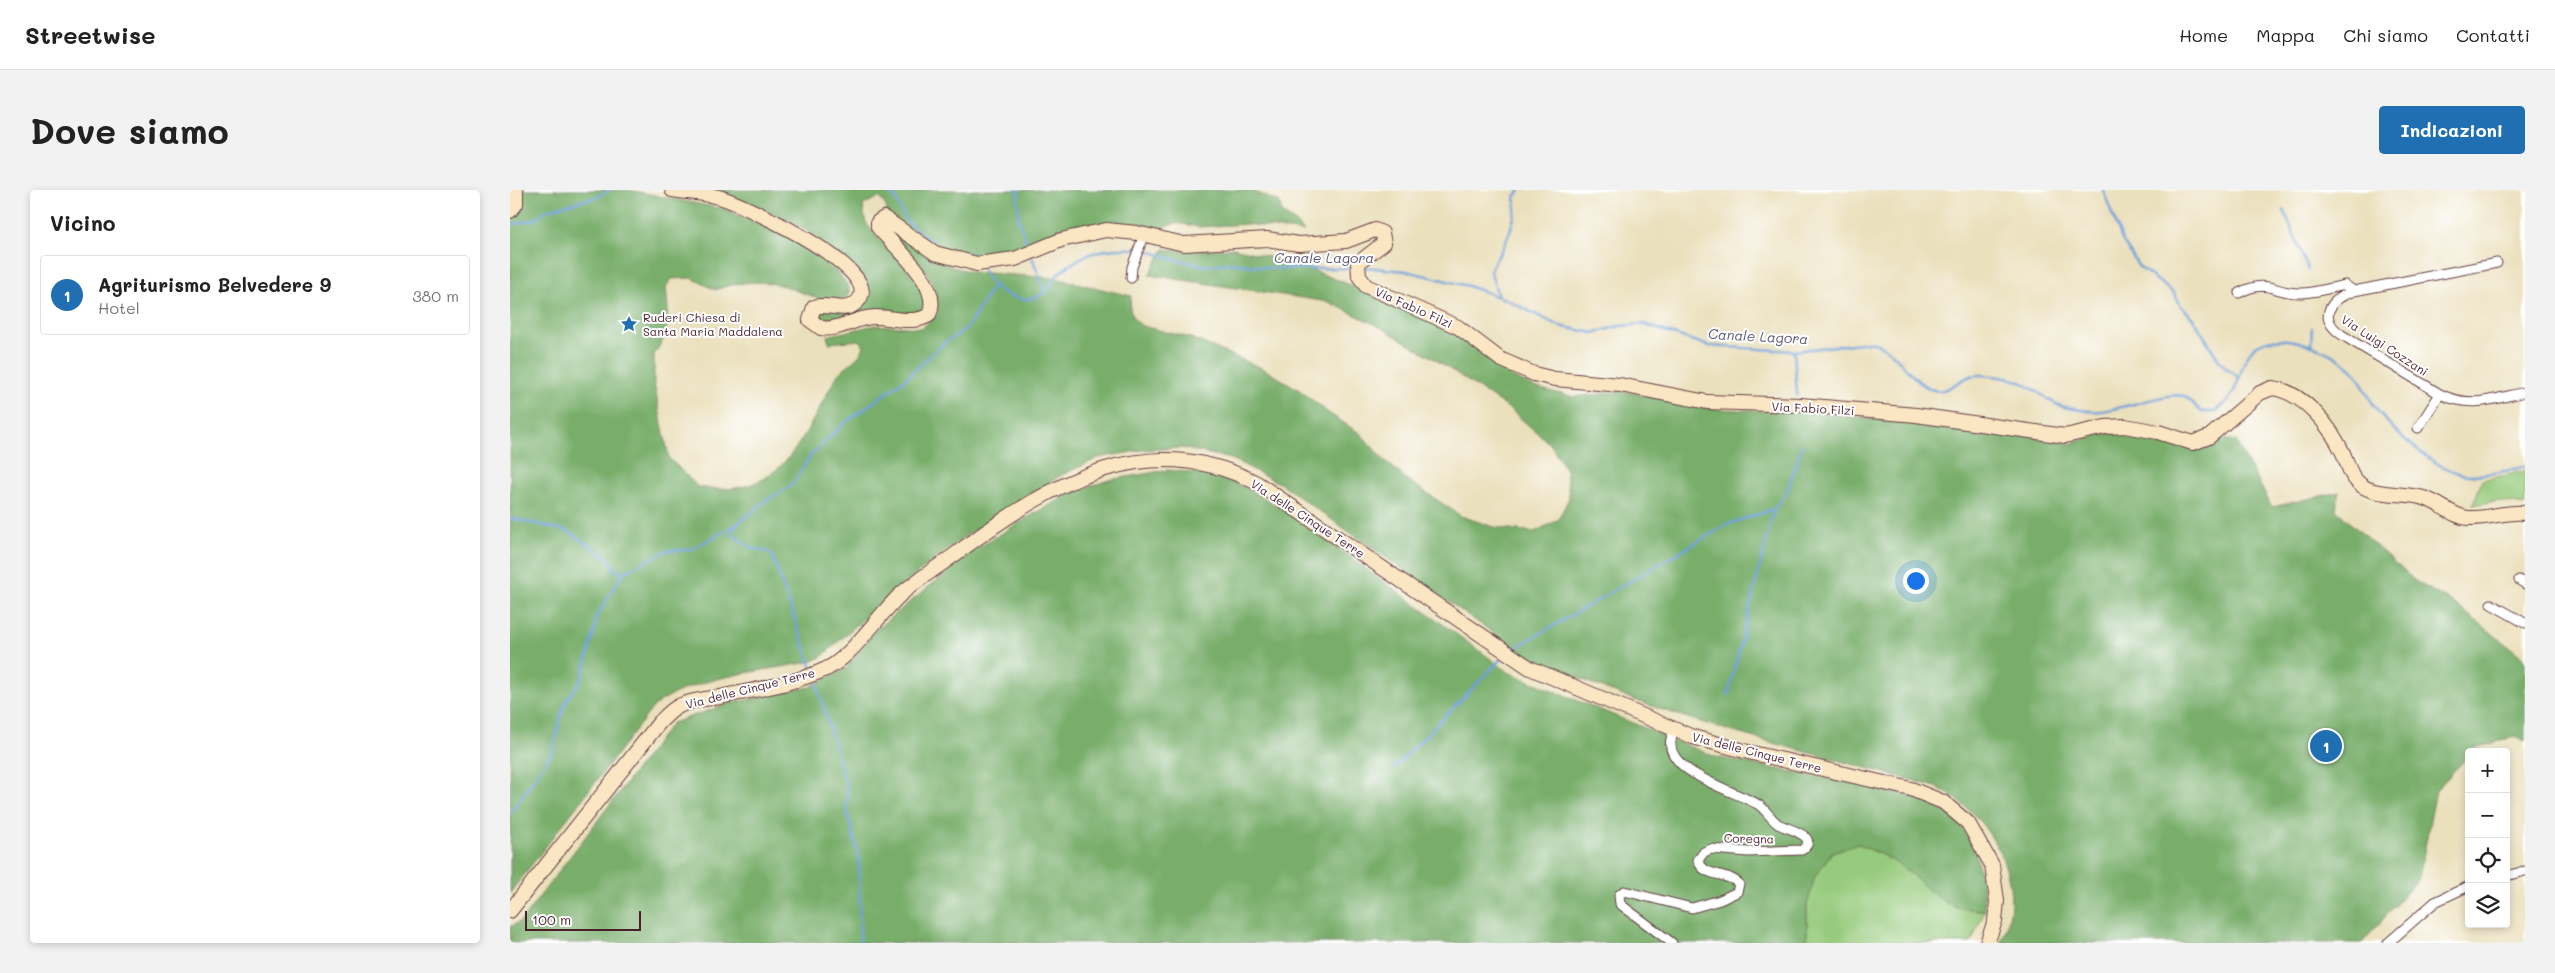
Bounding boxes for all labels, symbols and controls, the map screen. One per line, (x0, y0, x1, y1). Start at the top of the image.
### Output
text: Streetwise (25, 19, 155, 50)
text: Home (2179, 23, 2228, 47)
text: Mappa (2256, 23, 2315, 47)
text: Chi siamo (2343, 23, 2428, 47)
text: Contatti (2456, 23, 2530, 47)
button: Indicazioni (2379, 106, 2525, 154)
text: Dove siamo (30, 107, 229, 153)
text: Vicino (50, 209, 115, 236)
water label: Canale Lagora (1274, 248, 1374, 267)
text: Agriturismo Belvedere 9 (98, 272, 331, 297)
street label: Via Fabio Filzi (1373, 283, 1455, 331)
text: 1 (63, 285, 71, 306)
text: 380 m (412, 285, 459, 306)
text: Hotel (98, 297, 140, 318)
place label: Ruderi Chiesa di Santa Maria Maddalena (643, 309, 783, 339)
street label: Via Luigi Cozzani (2338, 311, 2432, 379)
place icon: Ruderi Chiesa di Santa Maria Maddalena (619, 314, 639, 334)
water label: Canale Lagora (1708, 324, 1808, 348)
street label: Via Fabio Filzi (1771, 398, 1855, 418)
street label: Via delle Cinque Terre (1248, 475, 1368, 561)
your location (1903, 568, 1929, 594)
street label: Via delle Cinque Terre (684, 664, 816, 712)
pin: 1 (2310, 727, 2342, 765)
street label: Via delle Cinque Terre (1691, 728, 1823, 776)
map controls (2465, 748, 2510, 928)
button: + (2465, 748, 2510, 793)
button: − (2465, 793, 2510, 838)
street label: Coregna (1724, 830, 1774, 846)
button: locate (2465, 838, 2510, 883)
button: layers (2465, 883, 2510, 928)
scale bar (525, 908, 641, 931)
text: 100 m (532, 910, 571, 929)

